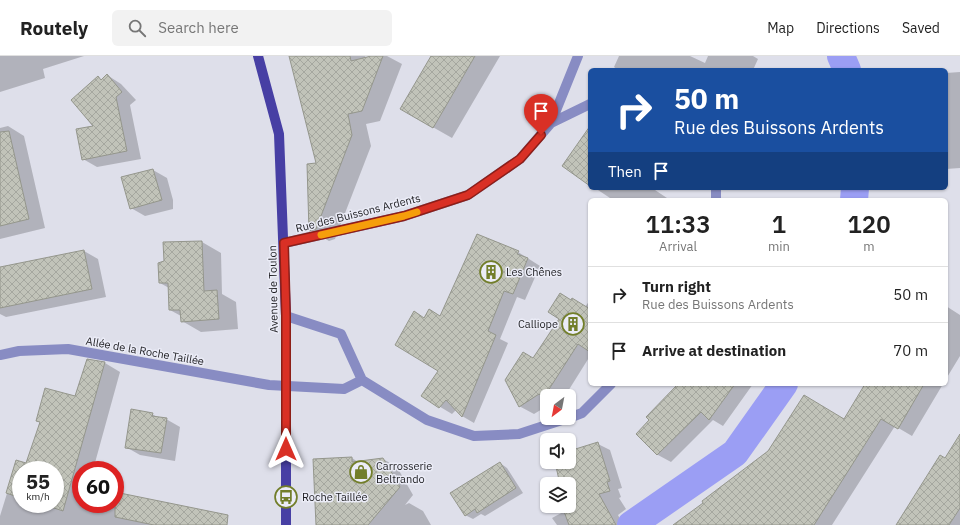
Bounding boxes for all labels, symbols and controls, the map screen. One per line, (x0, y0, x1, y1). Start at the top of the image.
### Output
search box (112, 10, 392, 46)
text: Routely (20, 16, 88, 40)
icon: search (126, 17, 148, 39)
text: Search here (158, 18, 239, 37)
text: Map (767, 19, 794, 37)
text: Directions (816, 19, 880, 37)
text: Saved (902, 19, 940, 37)
text: 50 m (674, 80, 739, 117)
icon: right (608, 84, 660, 136)
pin (524, 94, 558, 135)
icon: arrive (530, 100, 552, 122)
text: Rue des Buissons Ardents (674, 116, 884, 139)
icon: arrive (650, 160, 672, 182)
text: Then (608, 162, 642, 181)
street label: Rue des Buissons Ardents (294, 191, 422, 235)
text: 11:33 (645, 208, 711, 240)
text: 1 (772, 208, 786, 240)
text: 120 (847, 208, 891, 240)
text: Arrival (659, 238, 697, 255)
text: min (768, 238, 790, 255)
text: m (863, 238, 875, 255)
street label: Avenue de Toulon (265, 245, 281, 333)
building icon: Les Chênes (478, 259, 504, 285)
place label: Les Chênes (506, 265, 562, 279)
text: Turn right (642, 277, 711, 296)
icon: right (608, 284, 630, 306)
text: 50 m (893, 285, 928, 304)
text: Rue des Buissons Ardents (642, 296, 794, 313)
building icon: Calliope (560, 311, 586, 337)
place label: Calliope (518, 317, 558, 331)
street label: Allée de la Roche Taillée (85, 334, 205, 368)
icon: arrive (608, 340, 630, 362)
text: Arrive at destination (642, 341, 786, 360)
text: 70 m (893, 341, 928, 360)
north arrow (540, 389, 576, 425)
map controls (540, 389, 576, 513)
position arrow (265, 428, 307, 470)
button: sound (540, 433, 576, 469)
shop icon: Carrosserie Beltrando (348, 459, 374, 485)
place label: Carrosserie Beltrando (376, 459, 432, 486)
speed limit sign: 60 (72, 461, 124, 513)
text: 55 (26, 468, 50, 495)
button: layers (540, 477, 576, 513)
bus stop icon: Roche Taillée (273, 484, 299, 510)
text: km/h (26, 490, 50, 503)
place label: Roche Taillée (302, 490, 368, 504)

